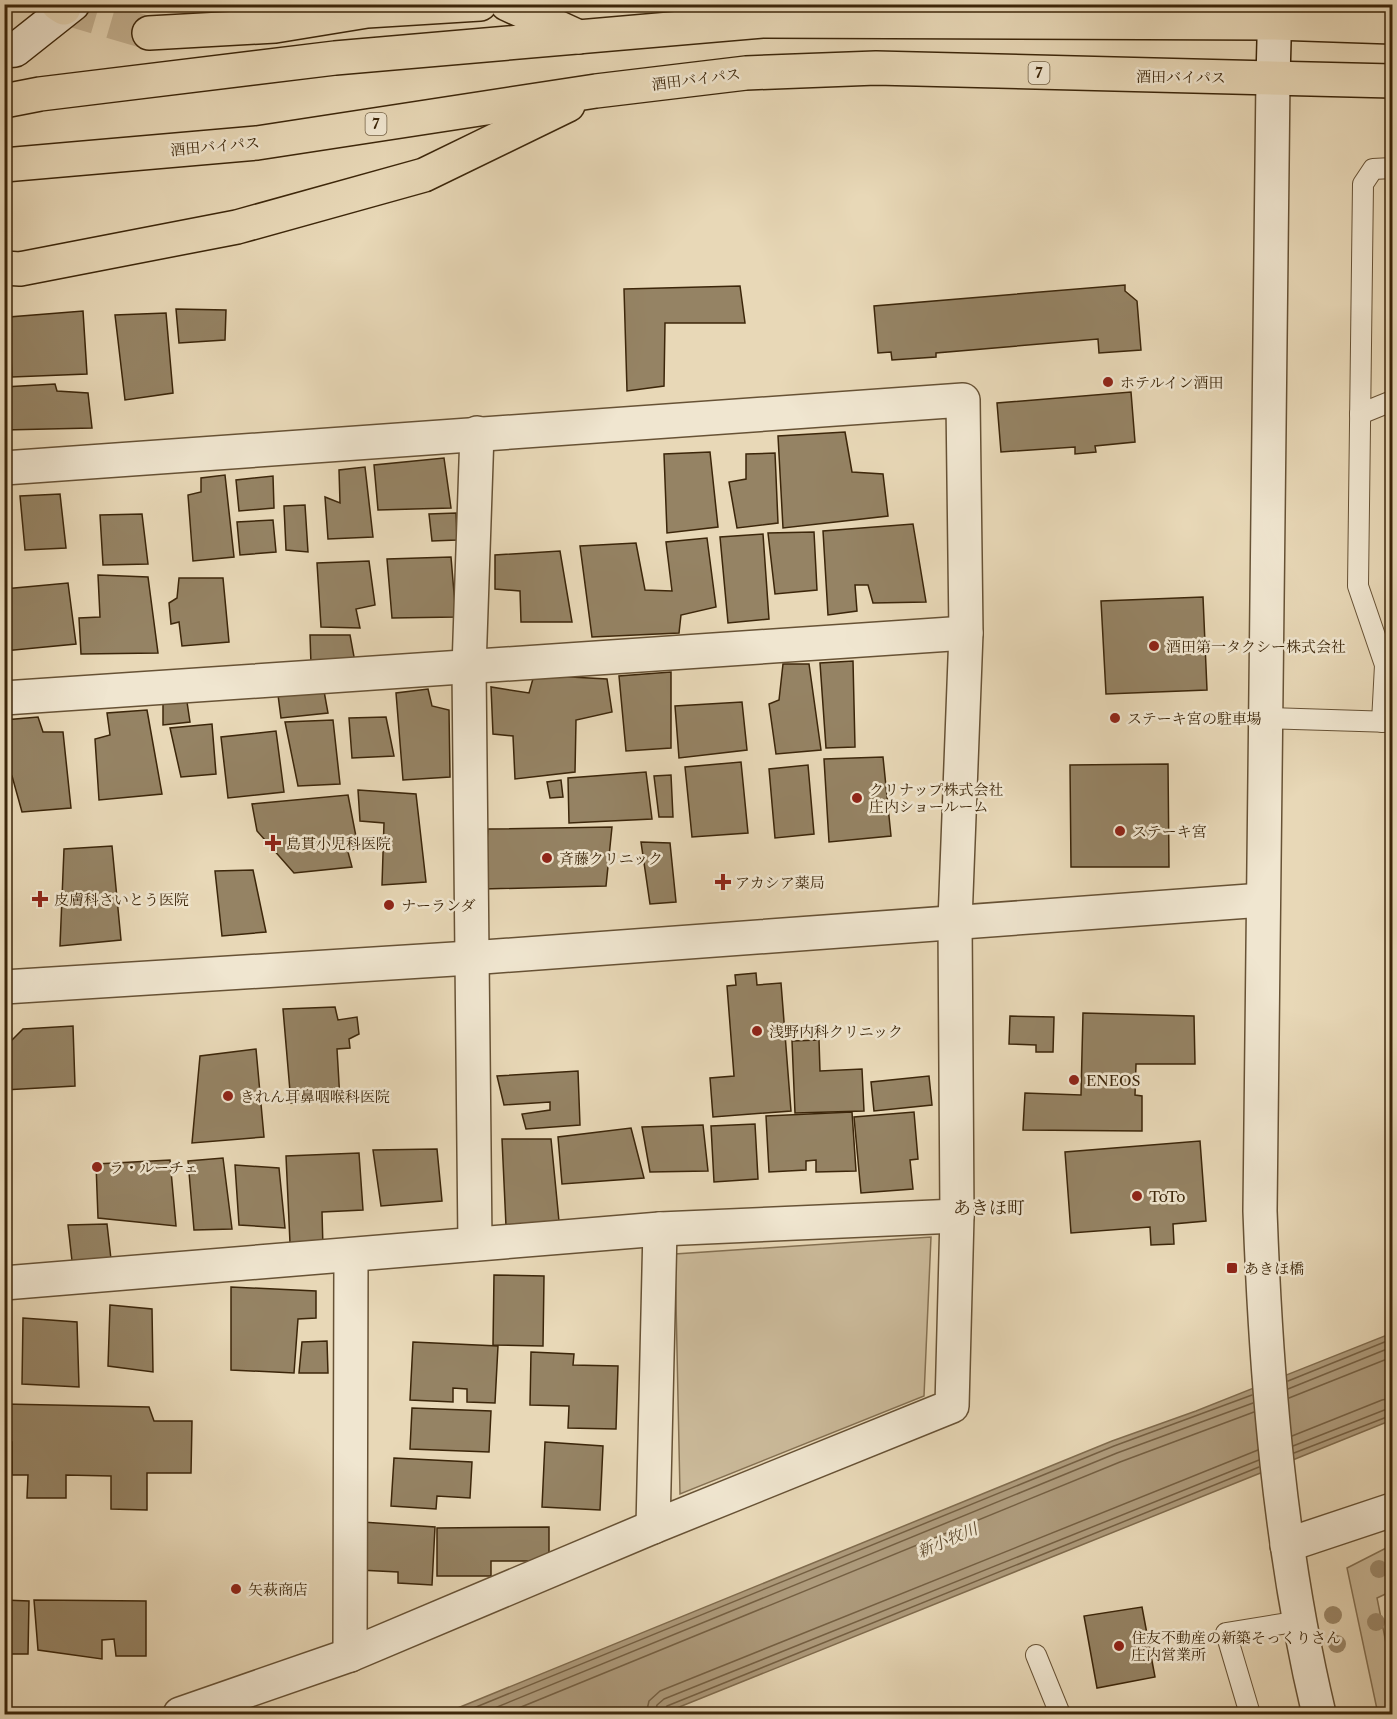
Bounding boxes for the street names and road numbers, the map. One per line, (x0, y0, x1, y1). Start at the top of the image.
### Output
road number: 7 (1028, 62, 1050, 84)
street label: 酒田バイパス (650, 64, 742, 94)
street label: 酒田バイパス (1136, 67, 1226, 87)
road number: 7 (366, 113, 386, 135)
street label: 酒田バイパス (169, 133, 261, 159)

